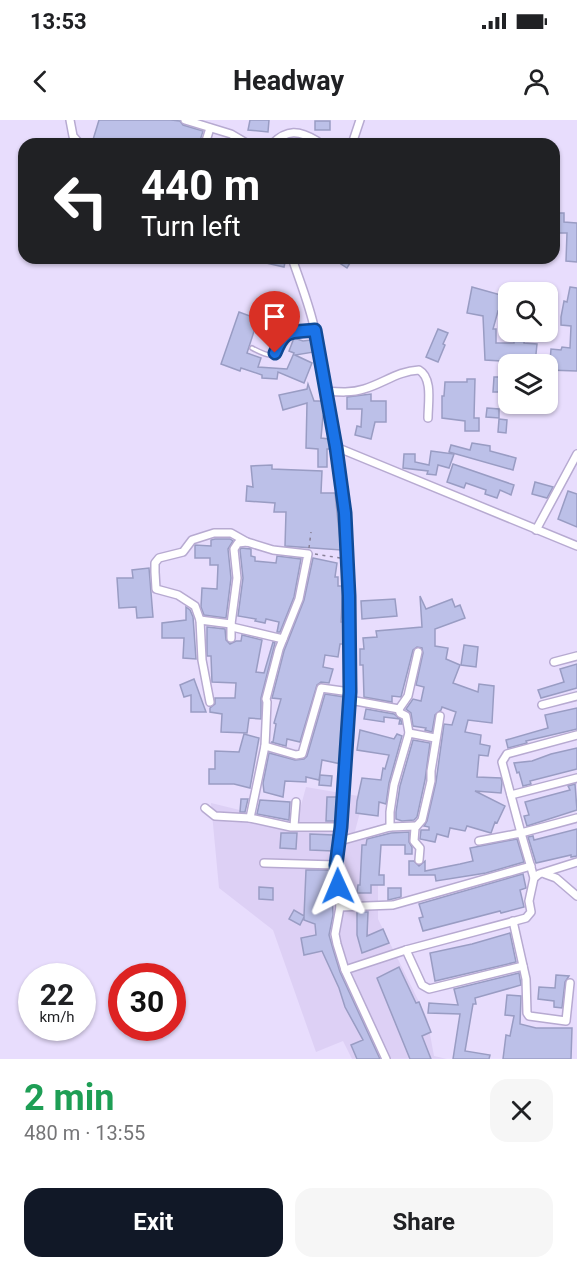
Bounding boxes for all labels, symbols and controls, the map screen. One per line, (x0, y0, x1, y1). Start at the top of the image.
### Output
text: 13:53 (30, 9, 87, 34)
icon: back (24, 65, 57, 98)
text: Headway (233, 65, 344, 97)
icon: person (520, 65, 553, 98)
text: 440 m (141, 161, 260, 210)
icon: left (42, 162, 120, 240)
text: Turn left (141, 211, 241, 243)
map controls (498, 282, 558, 414)
button: search (498, 282, 558, 342)
pin (249, 291, 300, 353)
icon: arrive (258, 300, 291, 333)
button: layers (498, 354, 558, 414)
position arrow (306, 854, 370, 918)
speed limit sign: 30 (108, 963, 186, 1041)
text: 22 (40, 977, 74, 1012)
text: km/h (39, 1008, 75, 1026)
text: 2 min (24, 1077, 115, 1119)
button: close (490, 1079, 553, 1142)
text: 480 m · 13:55 (24, 1121, 145, 1145)
button: Exit (24, 1188, 283, 1257)
button: Share (295, 1188, 553, 1257)

